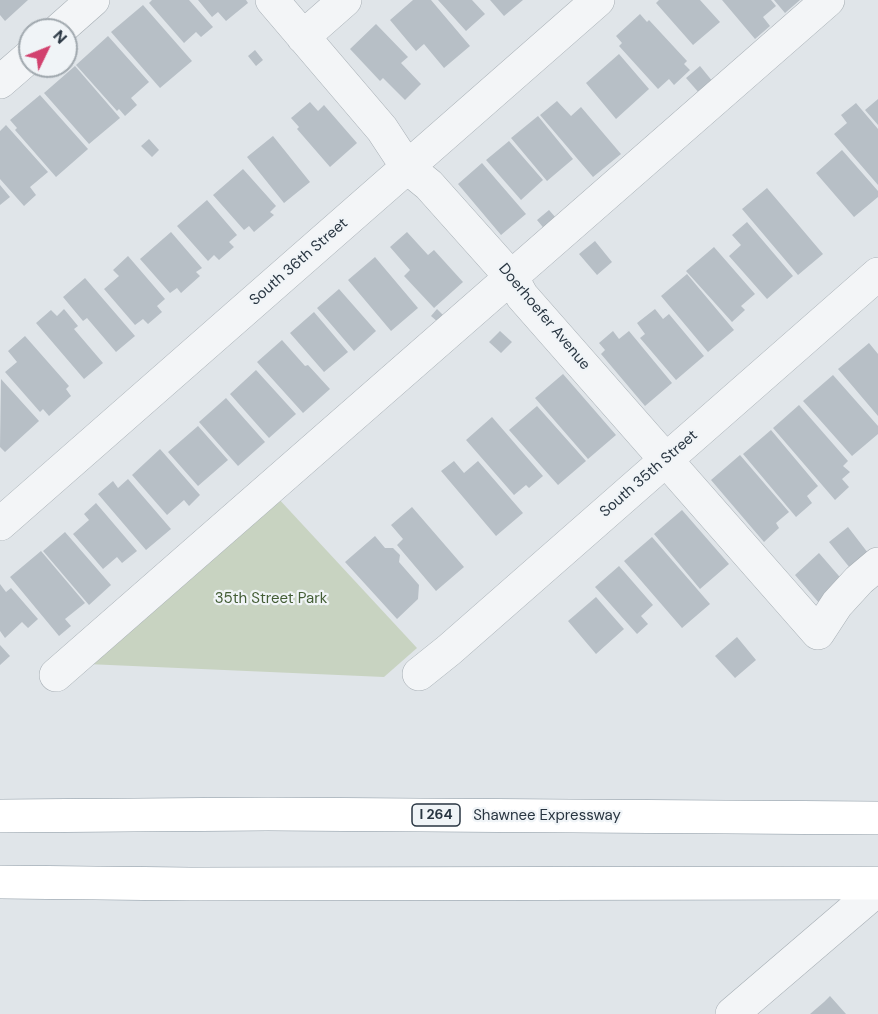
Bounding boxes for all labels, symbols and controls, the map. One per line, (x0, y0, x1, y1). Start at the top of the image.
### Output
north arrow (18, 18, 78, 78)
text: N (48, 25, 72, 48)
street label: South 36th Street (246, 215, 352, 309)
street label: Doerhoefer Avenue (494, 260, 594, 374)
street label: South 35th Street (596, 427, 702, 521)
park label: 35th Street Park (215, 590, 327, 608)
road number: I 264 (412, 804, 460, 826)
street label: Shawnee Expressway (473, 807, 621, 825)

